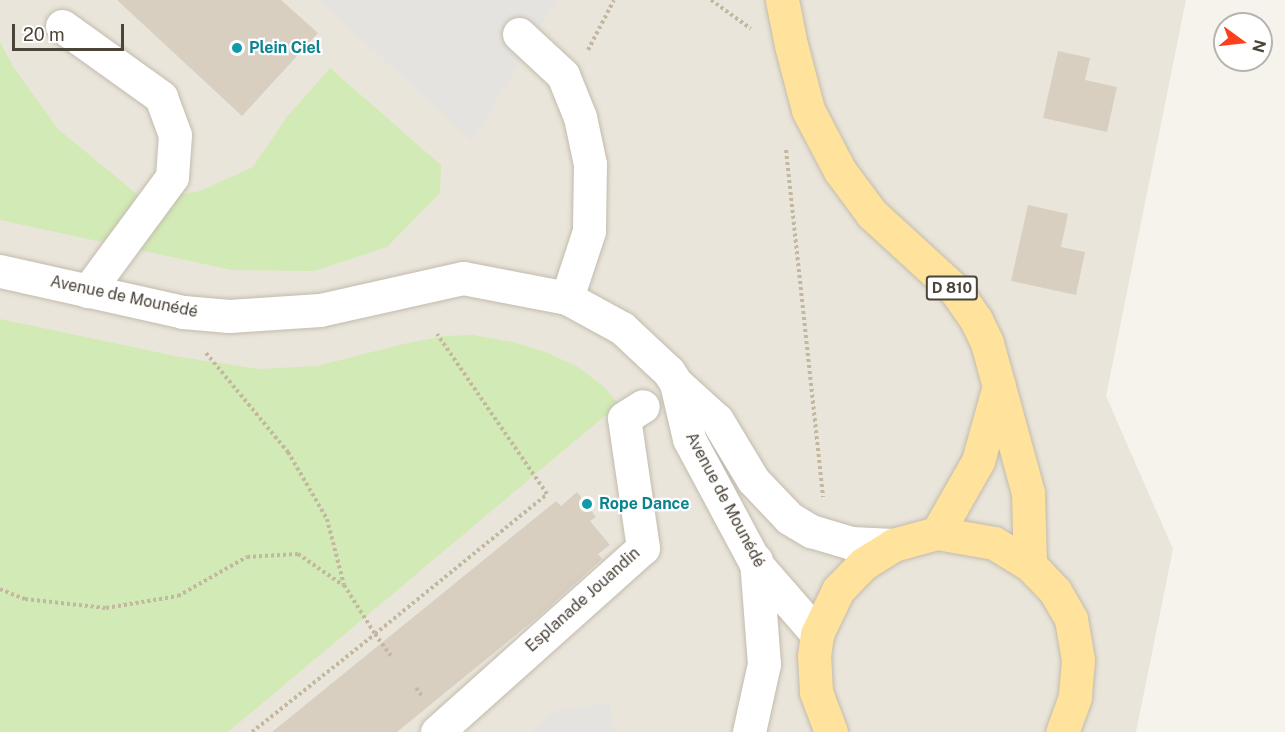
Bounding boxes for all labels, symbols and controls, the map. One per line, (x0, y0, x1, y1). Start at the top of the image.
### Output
scale bar (15, 12, 128, 50)
north arrow (1213, 12, 1273, 72)
text: 20 m (23, 24, 65, 45)
place label: Plein Ciel (249, 38, 321, 58)
text: N (1248, 38, 1270, 55)
marker: Plein Ciel (230, 41, 244, 55)
street label: Avenue de Mounédé (48, 272, 200, 322)
road number: D 810 (925, 276, 979, 300)
street label: Avenue de Mounédé (681, 429, 769, 571)
place label: Rope Dance (599, 494, 690, 514)
marker: Rope Dance (580, 497, 594, 511)
street label: Esplanade Jouandin (522, 544, 644, 656)

